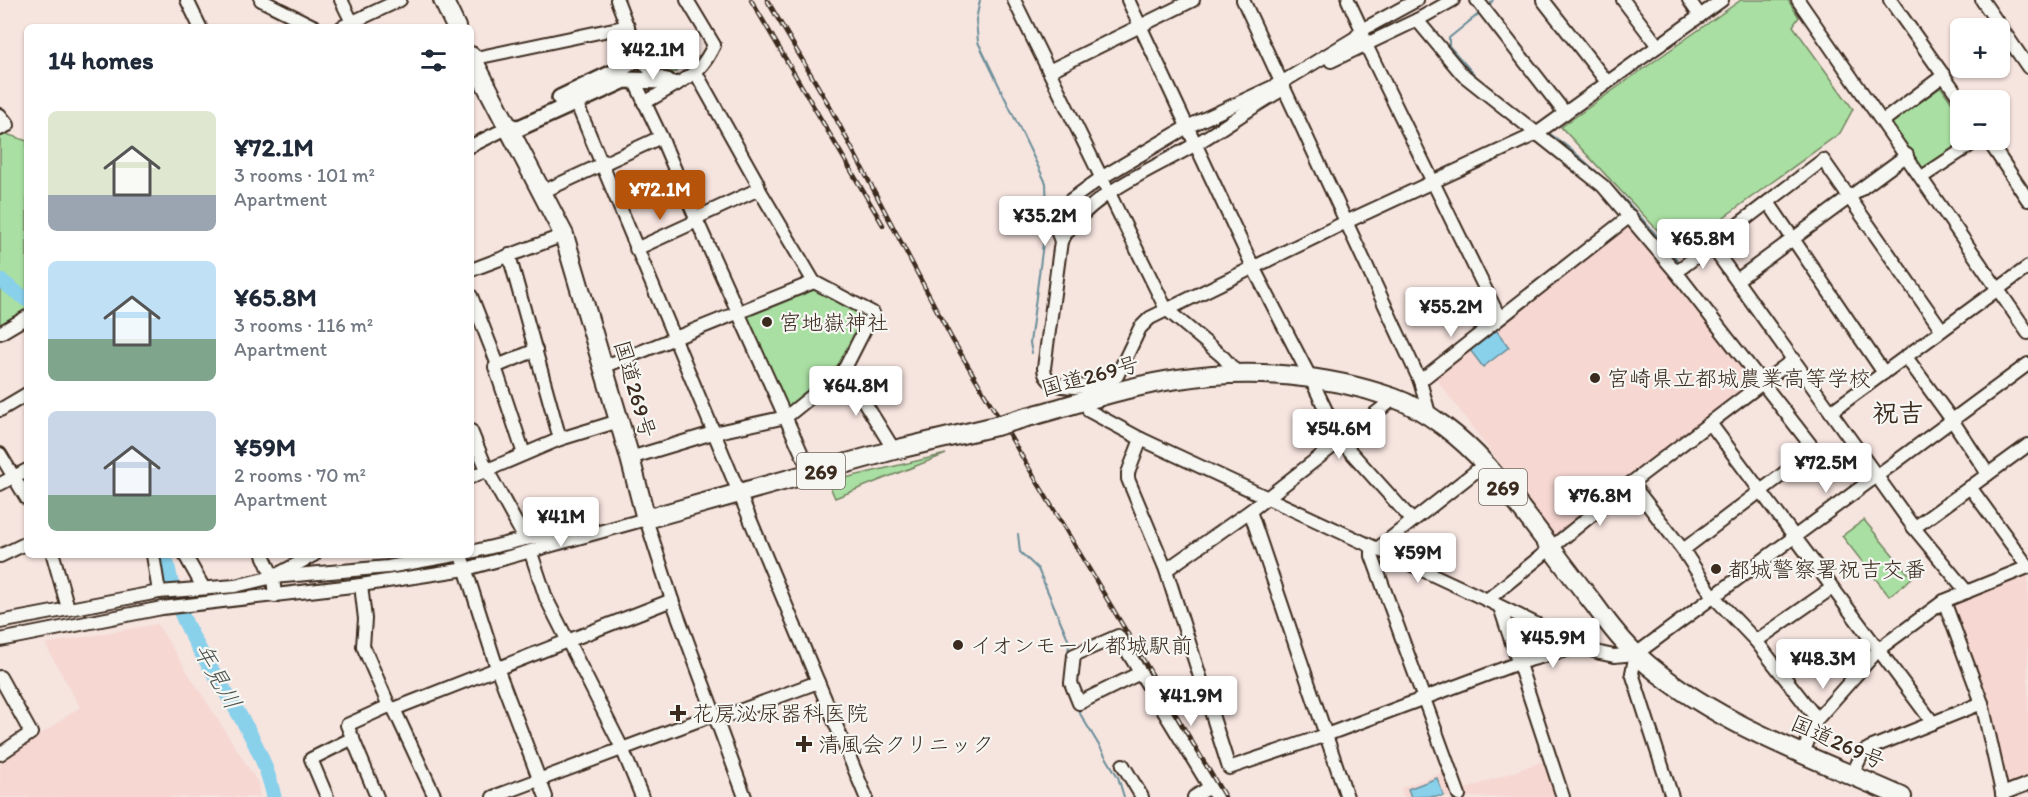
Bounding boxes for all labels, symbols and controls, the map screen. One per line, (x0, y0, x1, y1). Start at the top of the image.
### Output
map controls (1950, 18, 2010, 150)
button: + (1950, 18, 2010, 78)
pin: ¥42.1M (604, 30, 702, 81)
text: ¥42.1M (621, 37, 685, 61)
text: 14 homes (48, 44, 154, 76)
icon: filters (417, 44, 450, 77)
button: − (1950, 90, 2010, 150)
text: ¥72.1M (234, 131, 314, 163)
icon: home (96, 135, 168, 207)
text: 3 rooms · 101 m² (234, 163, 375, 187)
pin: ¥72.1M (611, 170, 709, 221)
text: ¥72.1M (629, 177, 691, 201)
text: Apartment (234, 187, 327, 211)
pin: ¥35.2M (996, 196, 1094, 247)
text: ¥35.2M (1013, 203, 1077, 227)
pin: ¥65.8M (1654, 219, 1752, 270)
text: ¥65.8M (1671, 226, 1735, 250)
text: ¥65.8M (234, 281, 317, 313)
icon: home (96, 285, 168, 357)
pin: ¥55.2M (1402, 287, 1500, 338)
text: ¥55.2M (1419, 294, 1483, 318)
place label: 宮地嶽神社 (779, 309, 889, 336)
text: 3 rooms · 116 m² (234, 313, 373, 337)
marker: 宮地嶽神社 (760, 315, 774, 329)
text: Apartment (234, 337, 327, 361)
street label: 国道269号 (608, 337, 662, 441)
street label: 国道269号 (1038, 350, 1142, 402)
place label: 宮崎県立都城農業高等学校 (1607, 365, 1871, 392)
pin: ¥64.8M (807, 366, 905, 417)
marker: 宮崎県立都城農業高等学校 (1588, 371, 1602, 385)
text: ¥64.8M (823, 373, 889, 397)
district label: 祝吉 (1872, 397, 1924, 429)
pin: ¥54.6M (1290, 409, 1388, 460)
text: ¥54.6M (1307, 416, 1371, 440)
text: ¥59M (234, 431, 296, 463)
icon: home (96, 435, 168, 507)
pin: ¥72.5M (1777, 443, 1875, 494)
text: ¥72.5M (1795, 450, 1857, 474)
road number: 269 (797, 453, 845, 489)
text: 2 rooms · 70 m² (234, 463, 366, 487)
road number: 269 (1479, 469, 1527, 505)
pin: ¥76.8M (1551, 476, 1649, 527)
text: ¥76.8M (1568, 483, 1632, 507)
text: Apartment (234, 487, 327, 511)
pin: ¥41M (525, 497, 597, 548)
text: ¥41M (537, 504, 585, 528)
pin: ¥59M (1382, 533, 1454, 584)
text: ¥59M (1394, 540, 1442, 564)
place label: 都城警察署祝吉交番 (1728, 556, 1926, 583)
marker: 都城警察署祝吉交番 (1709, 562, 1723, 576)
pin: ¥45.9M (1504, 618, 1602, 669)
text: ¥45.9M (1521, 625, 1585, 649)
place label: イオンモール 都城駅前 (970, 632, 1193, 659)
water label: 年見川 (188, 637, 248, 715)
marker: イオンモール 都城駅前 (951, 638, 965, 652)
pin: ¥48.3M (1774, 639, 1872, 690)
text: ¥48.3M (1790, 646, 1856, 670)
pin: ¥41.9M (1142, 676, 1240, 727)
text: ¥41.9M (1159, 683, 1223, 707)
place label: 花房泌尿器科医院 (692, 700, 868, 727)
marker: 花房泌尿器科医院 (669, 704, 687, 722)
street label: 国道269号 (1787, 709, 1889, 775)
place label: 清風会クリニック (818, 731, 994, 758)
marker: 清風会クリニック (795, 735, 813, 753)

